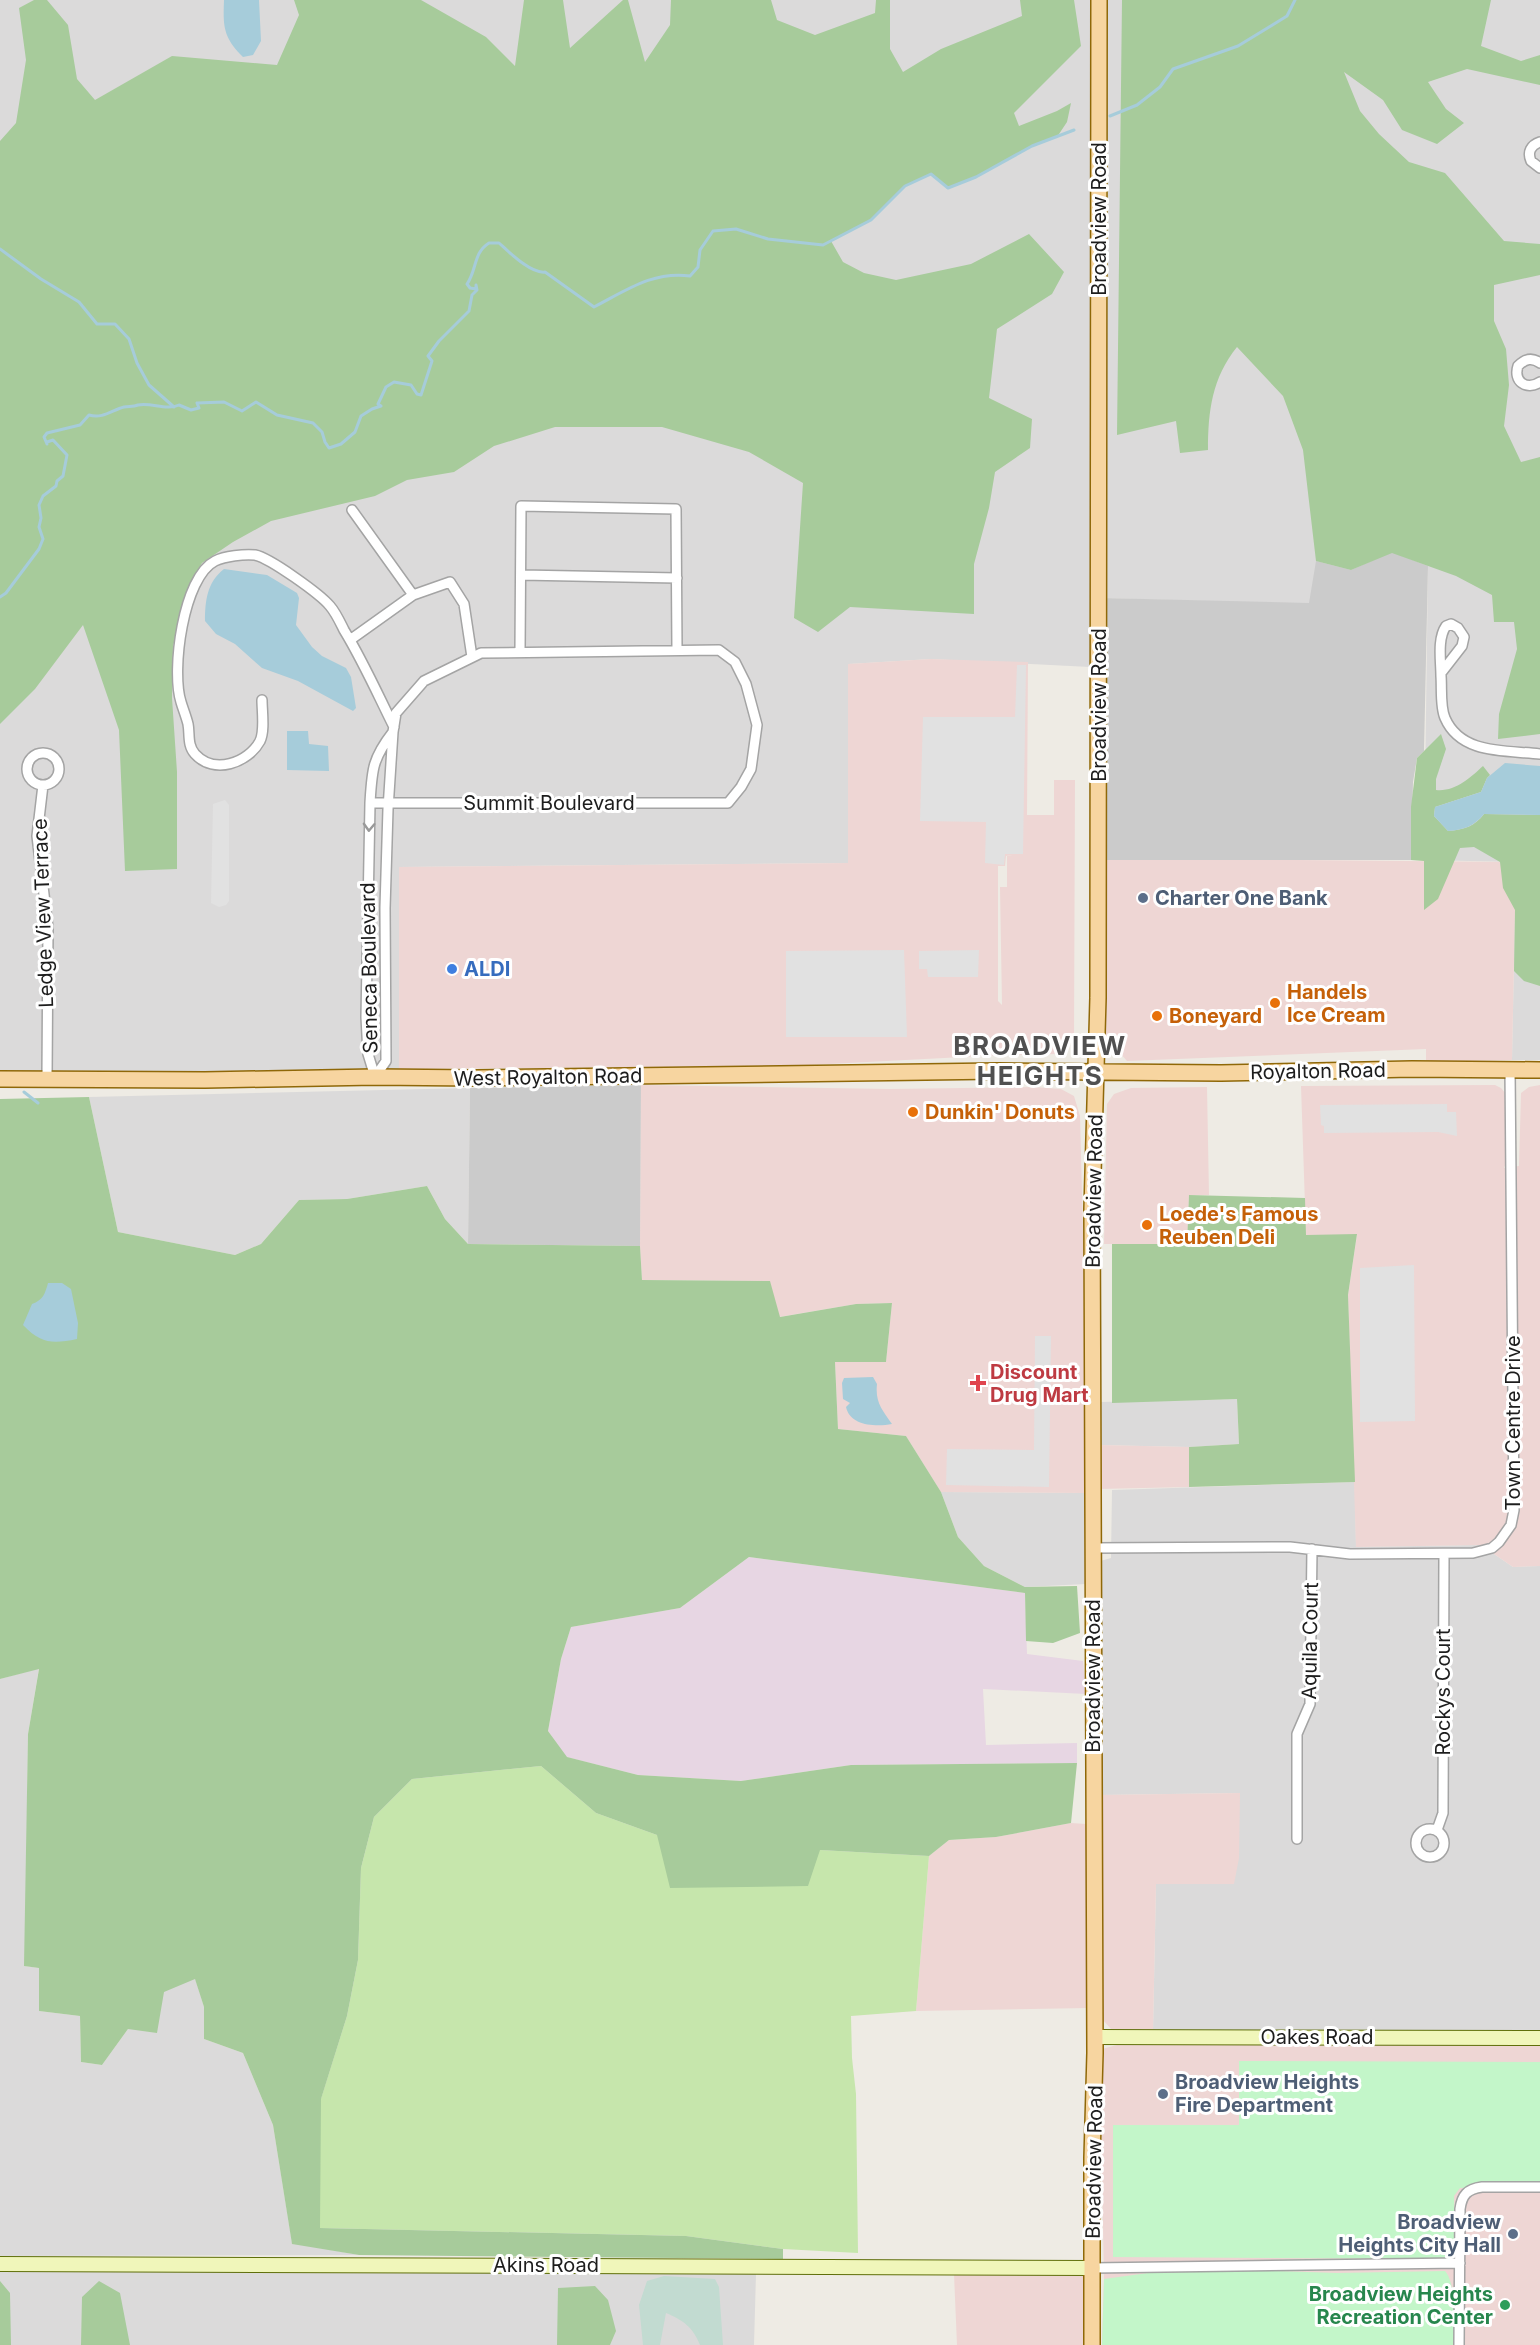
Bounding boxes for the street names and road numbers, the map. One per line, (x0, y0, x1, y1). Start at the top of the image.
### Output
street label: Broadview Road (1087, 142, 1111, 296)
street label: Broadview Road (1087, 628, 1111, 782)
street label: Summit Boulevard (463, 791, 635, 815)
street label: Ledge View Terrace (28, 818, 58, 1008)
street label: Seneca Boulevard (356, 882, 382, 1054)
street label: Royalton Road (1250, 1058, 1386, 1084)
street label: West Royalton Road (453, 1063, 643, 1091)
street label: Broadview Road (1081, 1114, 1107, 1268)
street label: Town Centre Drive (1501, 1335, 1525, 1511)
street label: Aquila Court (1297, 1582, 1323, 1700)
street label: Broadview Road (1081, 1599, 1105, 1753)
street label: Rockys Court (1431, 1628, 1455, 1756)
street label: Oakes Road (1260, 2025, 1374, 2049)
street label: Broadview Road (1081, 2085, 1107, 2239)
street label: Akins Road (493, 2253, 599, 2277)

